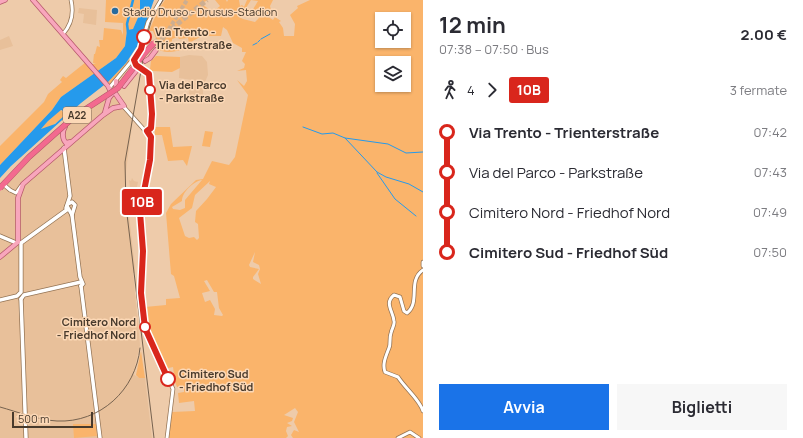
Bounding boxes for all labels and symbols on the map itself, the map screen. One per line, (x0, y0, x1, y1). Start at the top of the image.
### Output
place label: Stadio Druso - Drusus-Stadion (123, 4, 277, 19)
marker: Stadio Druso - Drusus-Stadion (110, 6, 120, 16)
place label: Via Trento - Trienterstraße (155, 24, 232, 52)
marker: Via Trento - Trienterstraße (136, 29, 152, 45)
place label: Via del Parco - Parkstraße (159, 77, 227, 105)
marker: Via del Parco - Parkstraße (144, 84, 156, 96)
road number: A22 (63, 107, 91, 123)
line badge: 10B (119, 189, 165, 215)
place label: Cimitero Nord - Friedhof Nord (57, 314, 136, 342)
marker: Cimitero Nord - Friedhof Nord (139, 321, 151, 333)
place label: Cimitero Sud - Friedhof Süd (179, 366, 254, 394)
marker: Cimitero Sud - Friedhof Süd (160, 371, 176, 387)
scale bar (12, 410, 93, 429)

